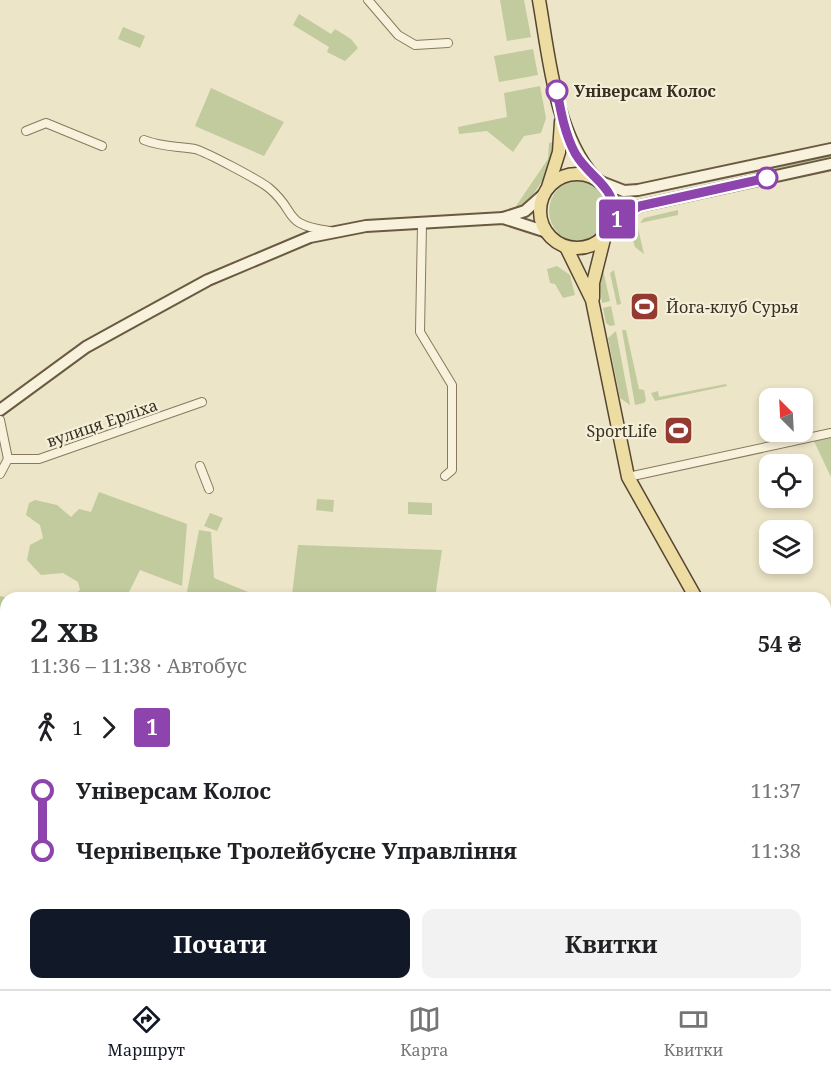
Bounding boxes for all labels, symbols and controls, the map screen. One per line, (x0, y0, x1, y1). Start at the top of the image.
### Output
marker: Універсам Колос (546, 80, 568, 102)
place label: Універсам Колос (574, 80, 716, 102)
unlabelled marker (756, 167, 778, 189)
line badge: 1 (598, 200, 636, 238)
text: 1 (611, 205, 623, 233)
sports icon: Йога-клуб Сурья (629, 291, 661, 323)
place label: Йога-клуб Сурья (666, 296, 799, 318)
north arrow (759, 388, 813, 442)
map controls (759, 388, 813, 574)
street label: вулиця Ерліха (43, 394, 161, 452)
sports icon: SportLife (662, 415, 694, 447)
place label: SportLife (587, 420, 657, 442)
button: locate (759, 454, 813, 508)
button: layers (759, 520, 813, 574)
text: 2 хв (30, 607, 99, 652)
text: 54 ₴ (758, 628, 801, 658)
text: 11:36 – 11:38 · Автобус (30, 652, 247, 679)
icon: walk (30, 711, 63, 744)
icon: forward (92, 711, 125, 744)
text: 1 (146, 713, 158, 741)
text: 1 (72, 714, 83, 741)
text: Універсам Колос (76, 775, 271, 805)
text: 11:37 (751, 777, 801, 804)
text: Чернівецьке Тролейбусне Управління (76, 835, 517, 865)
text: 11:38 (751, 837, 801, 864)
button: Почати (30, 909, 410, 978)
button: Квитки (422, 909, 801, 978)
tab: Маршрут (108, 1003, 185, 1061)
tab: Карта (400, 1003, 448, 1061)
tab: Квитки (664, 1003, 723, 1061)

